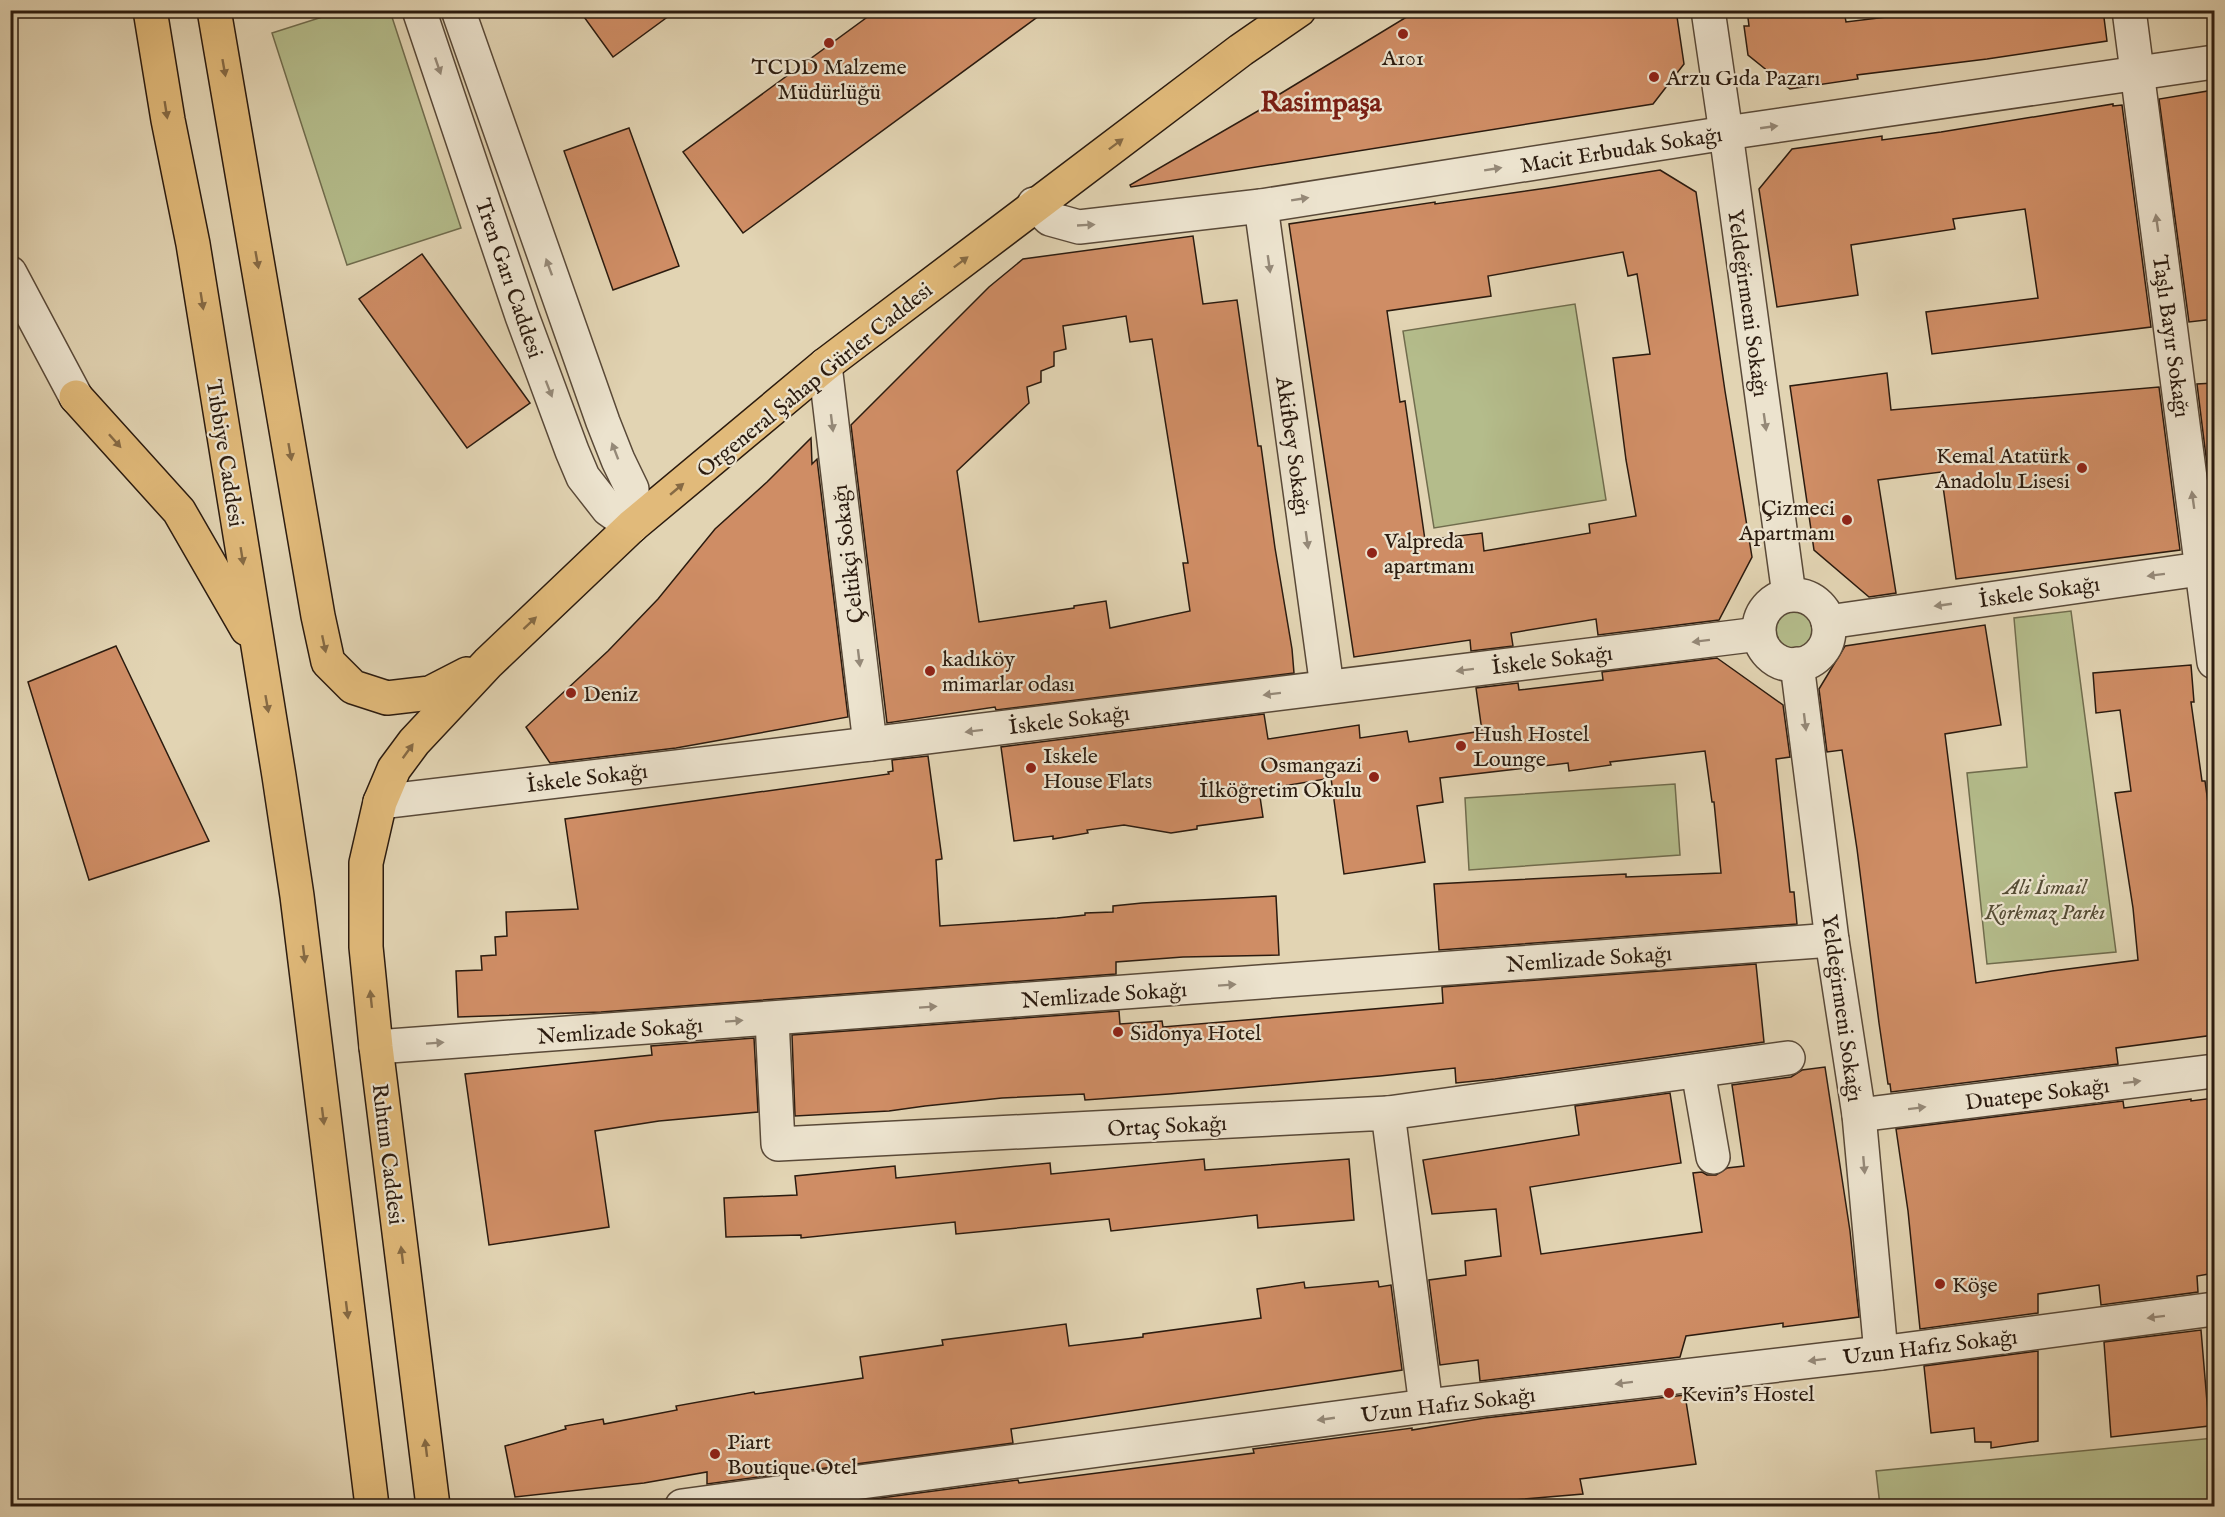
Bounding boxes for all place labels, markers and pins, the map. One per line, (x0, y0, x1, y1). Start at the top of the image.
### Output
marker: A101 (1396, 27, 1410, 41)
marker: TCDD Malzeme Müdürlüğü (822, 36, 836, 50)
place label: A101 (1381, 45, 1424, 73)
place label: TCDD Malzeme Müdürlüğü (751, 54, 907, 107)
place label: Arzu Gıda Pazarı (1665, 65, 1821, 93)
marker: Arzu Gıda Pazarı (1647, 70, 1661, 84)
place label: Kemal Atatürk Anadolu Lisesi (1934, 443, 2070, 496)
marker: Kemal Atatürk Anadolu Lisesi (2075, 461, 2089, 475)
place label: Çizmeci Apartmanı (1738, 495, 1835, 548)
marker: Çizmeci Apartmanı (1840, 513, 1854, 527)
place label: Valpreda apartmanı (1383, 528, 1475, 581)
marker: Valpreda apartmanı (1365, 546, 1379, 560)
place label: kadıköy mimarlar odası (942, 646, 1075, 699)
marker: kadıköy mimarlar odası (923, 664, 937, 678)
place label: Deniz (583, 681, 639, 709)
marker: Deniz (564, 686, 578, 700)
place label: Hush Hostel Lounge (1473, 721, 1589, 774)
marker: Hush Hostel Lounge (1454, 739, 1468, 753)
place label: Iskele House Flats (1043, 743, 1152, 796)
place label: Osmangazi İlköğretim Okulu (1199, 752, 1362, 805)
marker: Iskele House Flats (1024, 761, 1038, 775)
marker: Osmangazi İlköğretim Okulu (1367, 770, 1381, 784)
place label: Sidonya Hotel (1130, 1020, 1261, 1048)
marker: Sidonya Hotel (1111, 1025, 1125, 1039)
place label: Köşe (1952, 1272, 1998, 1300)
marker: Köşe (1933, 1277, 1947, 1291)
place label: Kevin's Hostel (1681, 1381, 1815, 1409)
marker: Kevin's Hostel (1662, 1386, 1676, 1400)
place label: Piart Boutique Otel (727, 1429, 857, 1482)
marker: Piart Boutique Otel (708, 1447, 722, 1461)

